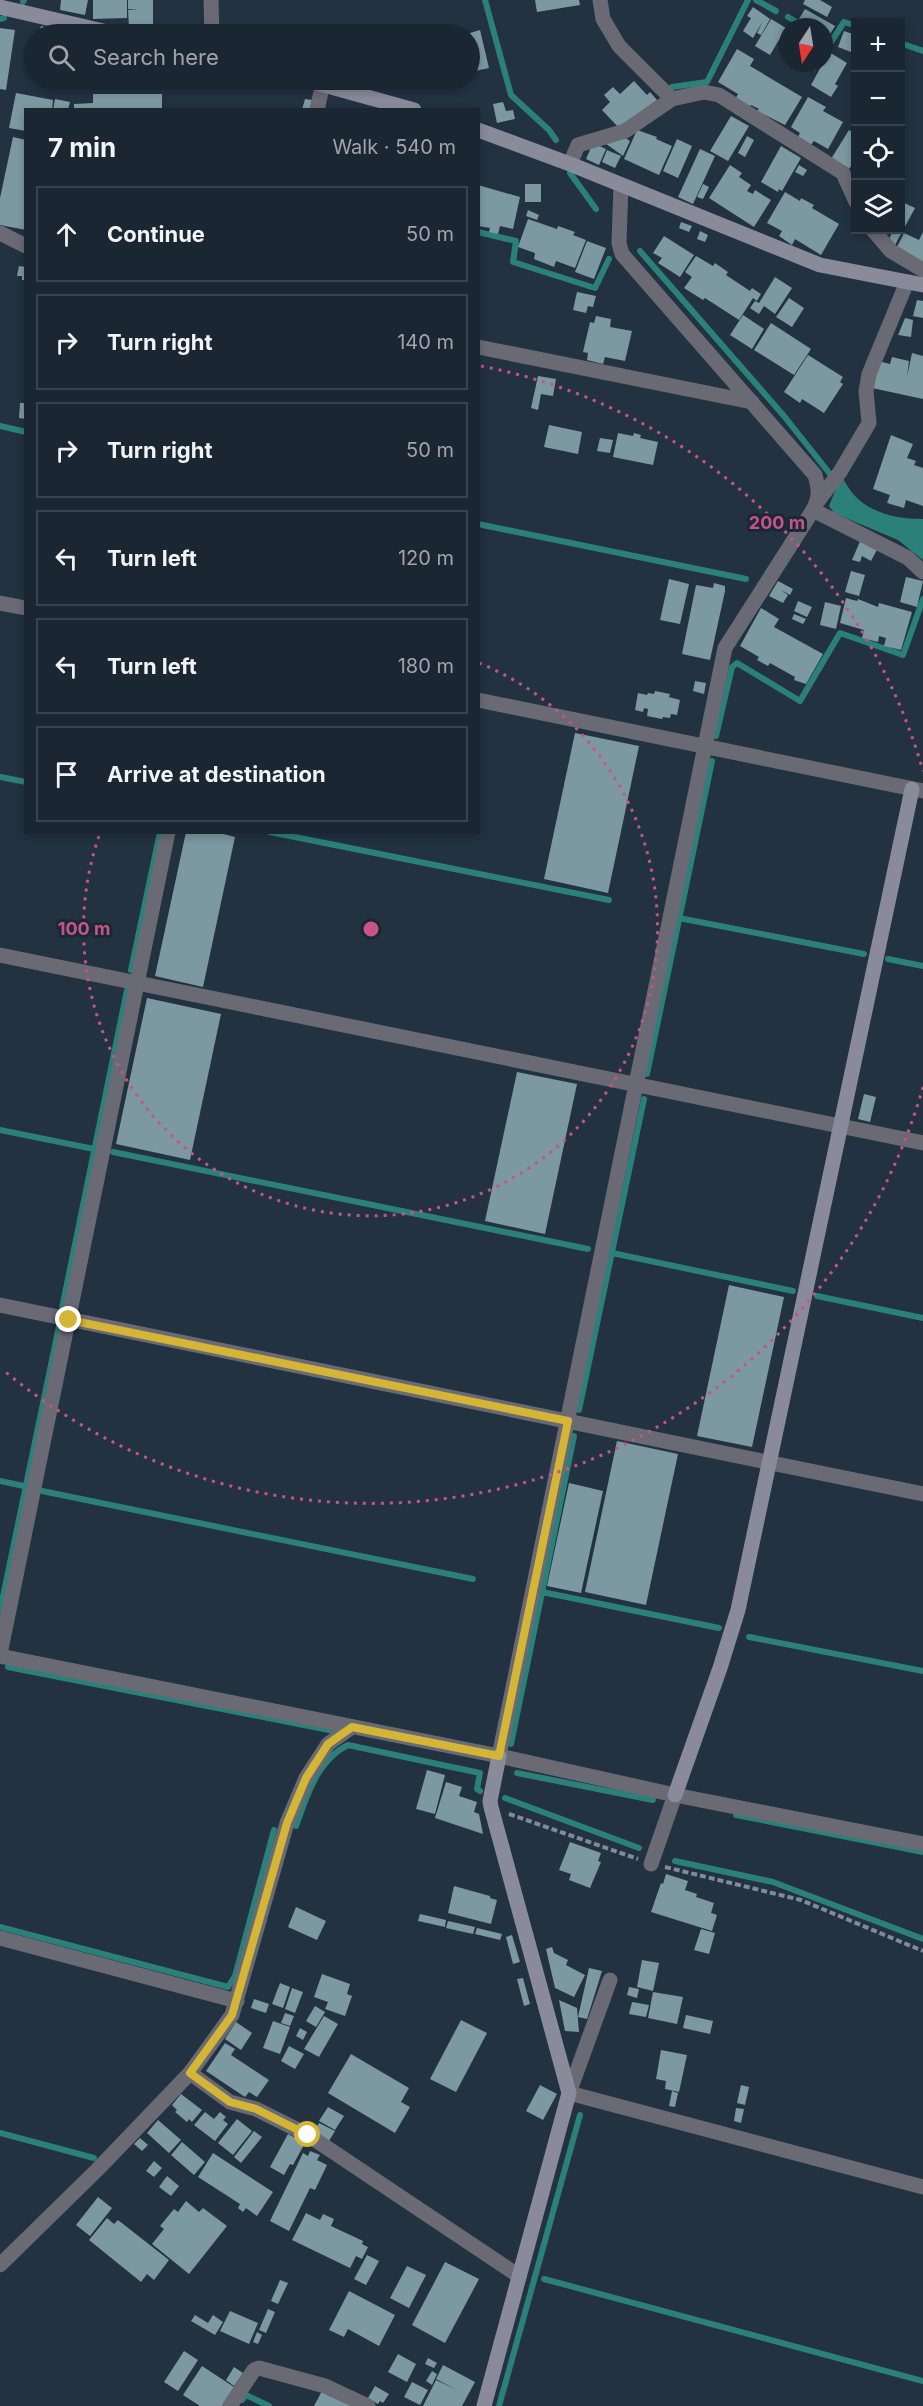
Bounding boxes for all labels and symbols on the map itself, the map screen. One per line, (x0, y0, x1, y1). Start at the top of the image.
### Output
north arrow (779, 18, 833, 72)
text: 200 m (749, 512, 805, 533)
text: 100 m (58, 918, 110, 939)
centre of rings (361, 919, 381, 939)
route end (55, 1306, 81, 1332)
route start (294, 2121, 320, 2147)

